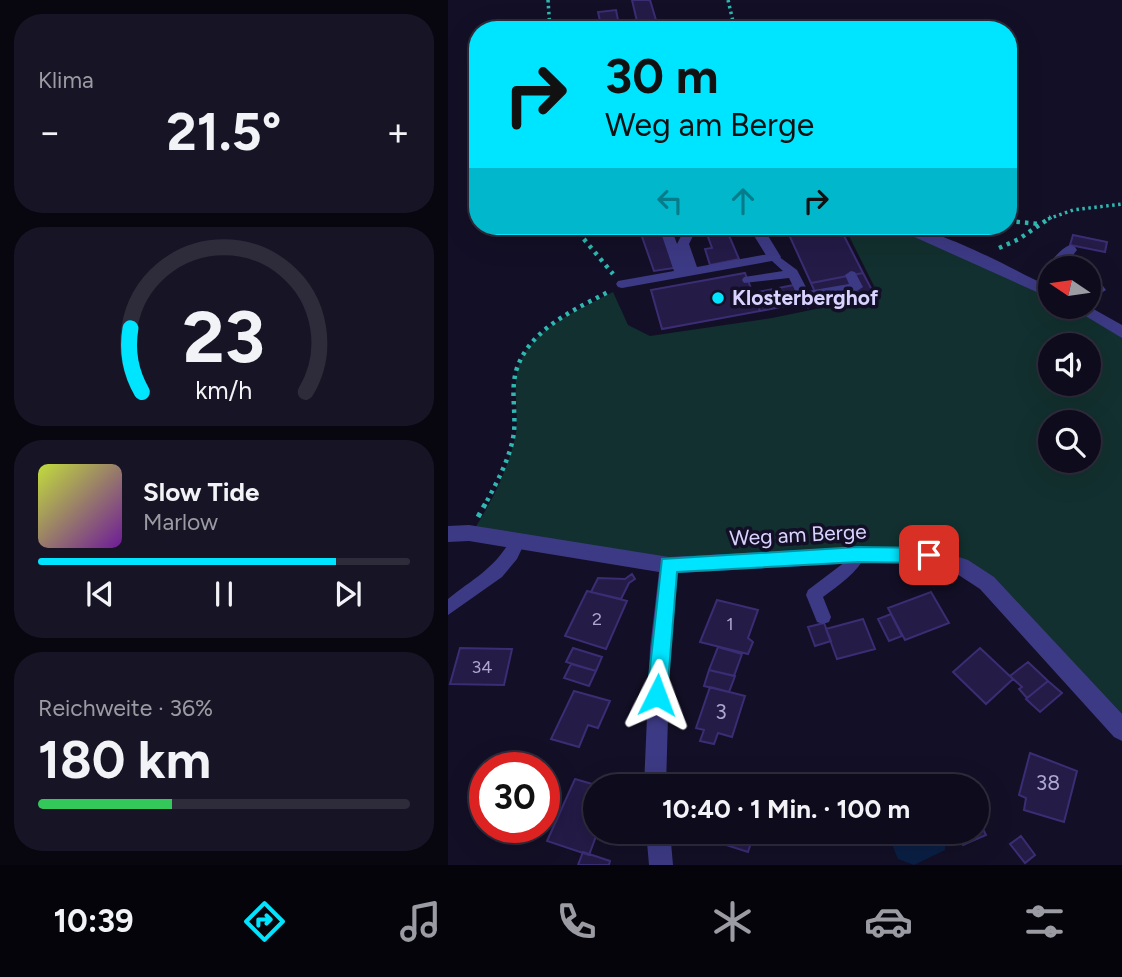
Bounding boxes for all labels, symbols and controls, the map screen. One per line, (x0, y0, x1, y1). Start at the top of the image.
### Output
text: 30 m (605, 46, 718, 105)
icon: right (490, 49, 581, 140)
text: Klima (38, 66, 94, 94)
text: 21.5° (167, 101, 281, 163)
text: Weg am Berge (605, 106, 814, 144)
text: − (38, 109, 62, 155)
text: + (386, 109, 410, 155)
icon: left (651, 182, 689, 220)
icon: ahead (724, 182, 762, 220)
icon: right (797, 182, 835, 220)
north arrow (1038, 256, 1101, 318)
map controls (1038, 256, 1101, 473)
place label: Klosterberghof (732, 285, 879, 310)
marker: Klosterberghof (710, 290, 726, 306)
text: 23 (183, 294, 265, 381)
button: sound (1038, 333, 1101, 396)
text: km/h (195, 375, 253, 405)
button: search (1038, 410, 1101, 473)
text: Slow Tide (143, 476, 259, 508)
text: Marlow (143, 508, 218, 536)
street label: Weg am Berge (729, 518, 867, 551)
pin (899, 525, 959, 585)
icon: arrive (910, 536, 948, 574)
icon: previous (81, 575, 119, 613)
icon: pause (205, 575, 243, 613)
icon: next (329, 575, 367, 613)
house number: 2 (592, 608, 602, 630)
house number: 1 (726, 613, 734, 635)
house number: 34 (472, 656, 492, 678)
position arrow (620, 658, 694, 732)
text: Reichweite · 36% (38, 694, 213, 722)
house number: 3 (715, 699, 727, 724)
text: 180 km (38, 729, 211, 791)
speed limit sign: 30 (469, 752, 560, 843)
house number: 38 (1036, 770, 1060, 795)
text: 10:40 · 1 Min. · 100 m (662, 793, 910, 825)
icon: directions (240, 897, 289, 946)
icon: music (396, 897, 445, 946)
icon: phone (552, 897, 601, 946)
icon: climate (708, 897, 757, 946)
icon: car (864, 897, 913, 946)
icon: filters (1020, 897, 1069, 946)
text: 10:39 (53, 902, 134, 940)

